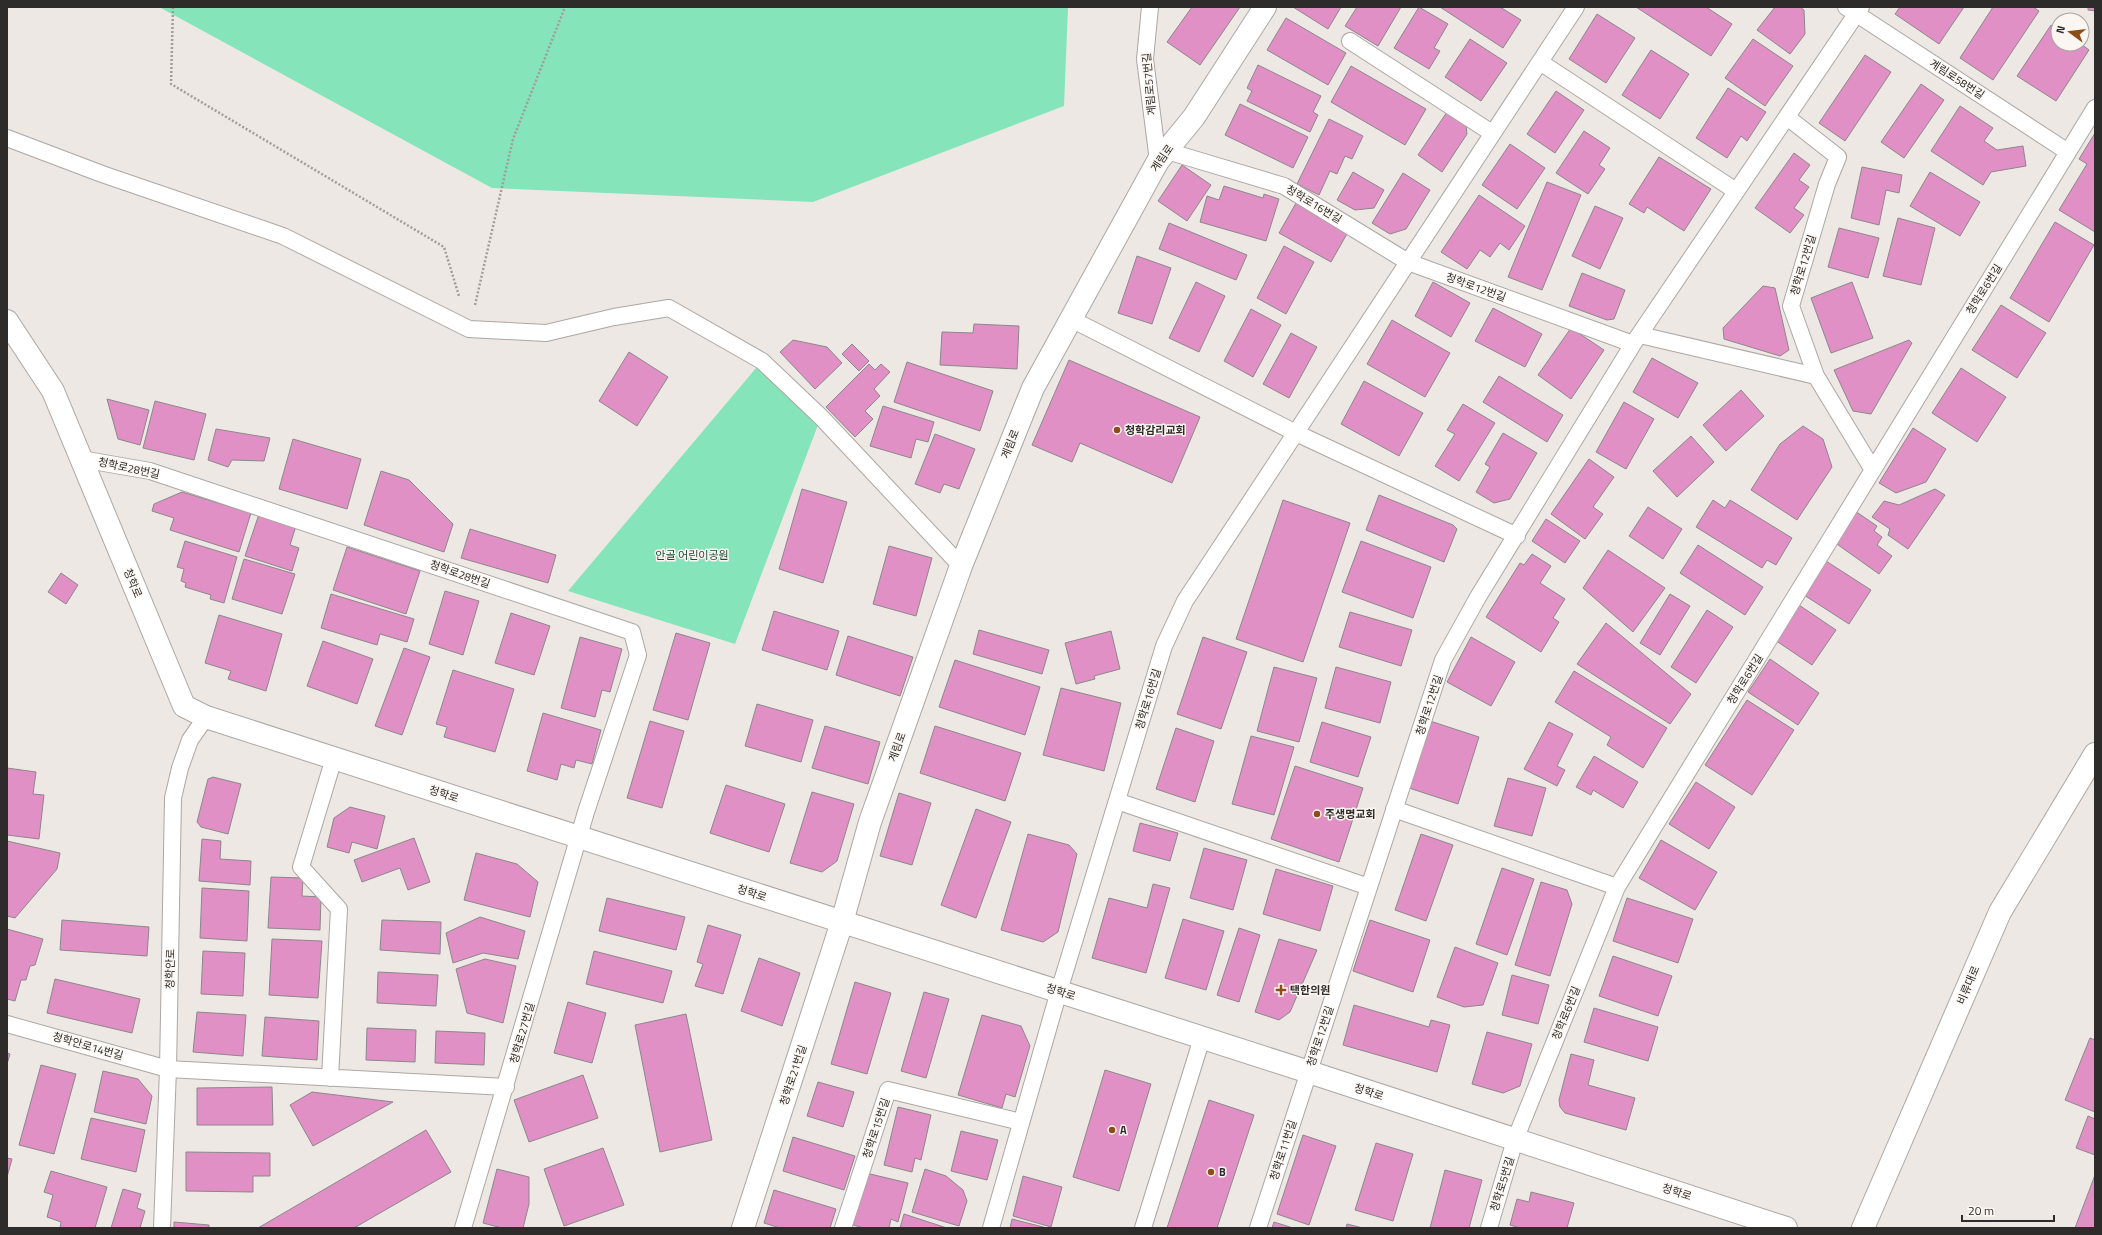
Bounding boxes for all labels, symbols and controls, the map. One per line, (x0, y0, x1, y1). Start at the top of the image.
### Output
north arrow (2050, 12, 2090, 52)
text: N (2052, 24, 2069, 35)
street label: 계림로57번길 (1138, 52, 1160, 116)
street label: 계림로58번길 (1926, 55, 1988, 103)
street label: 계림로 (1147, 141, 1177, 175)
street label: 청학로16번길 (1283, 181, 1345, 227)
street label: 청학로12번길 (1786, 233, 1820, 297)
street label: 청학로6번길 (1962, 261, 2006, 317)
street label: 청학로12번길 (1444, 269, 1508, 305)
place label: 청학감리교회 (1125, 422, 1186, 438)
marker: 청학감리교회 (1112, 425, 1122, 435)
street label: 계림로 (997, 427, 1023, 461)
street label: 청학로28번길 (97, 454, 161, 482)
park label: 안골 어린이공원 (655, 547, 729, 563)
street label: 청학로28번길 (428, 556, 492, 592)
street label: 청학로 (120, 566, 146, 600)
street label: 청학로6번길 (1723, 651, 1767, 707)
street label: 청학로16번길 (1131, 667, 1165, 731)
street label: 청학로12번길 (1412, 673, 1446, 737)
street label: 계림로 (884, 730, 910, 764)
street label: 청학로 (427, 782, 461, 806)
place label: 주생명교회 (1325, 806, 1376, 822)
marker: 주생명교회 (1312, 809, 1322, 819)
street label: 청학로 (735, 881, 769, 905)
street label: 청학안로 (162, 949, 178, 989)
street label: 비류대로 (1953, 963, 1983, 1007)
street label: 청학로 (1044, 980, 1078, 1004)
place label: 택한의원 (1290, 982, 1330, 998)
marker: 택한의원 (1275, 984, 1287, 996)
street label: 청학로6번길 (1548, 984, 1584, 1042)
street label: 청학로27번길 (506, 1001, 538, 1065)
street label: 청학로12번길 (1303, 1004, 1337, 1068)
street label: 청학안로14번길 (51, 1028, 125, 1064)
street label: 청학로21번길 (776, 1043, 810, 1107)
street label: 청학로 (1352, 1080, 1386, 1104)
street label: 청학로15번길 (859, 1096, 893, 1160)
street label: 청학로11번길 (1266, 1118, 1300, 1182)
place label: A (1120, 1122, 1127, 1138)
marker: A (1107, 1125, 1117, 1135)
street label: 청학로5번길 (1486, 1155, 1518, 1213)
place label: B (1219, 1164, 1226, 1180)
marker: B (1206, 1167, 1216, 1177)
street label: 청학로 (1660, 1180, 1694, 1204)
scale bar (1962, 1197, 2054, 1223)
text: 20 m (1968, 1201, 1994, 1220)

